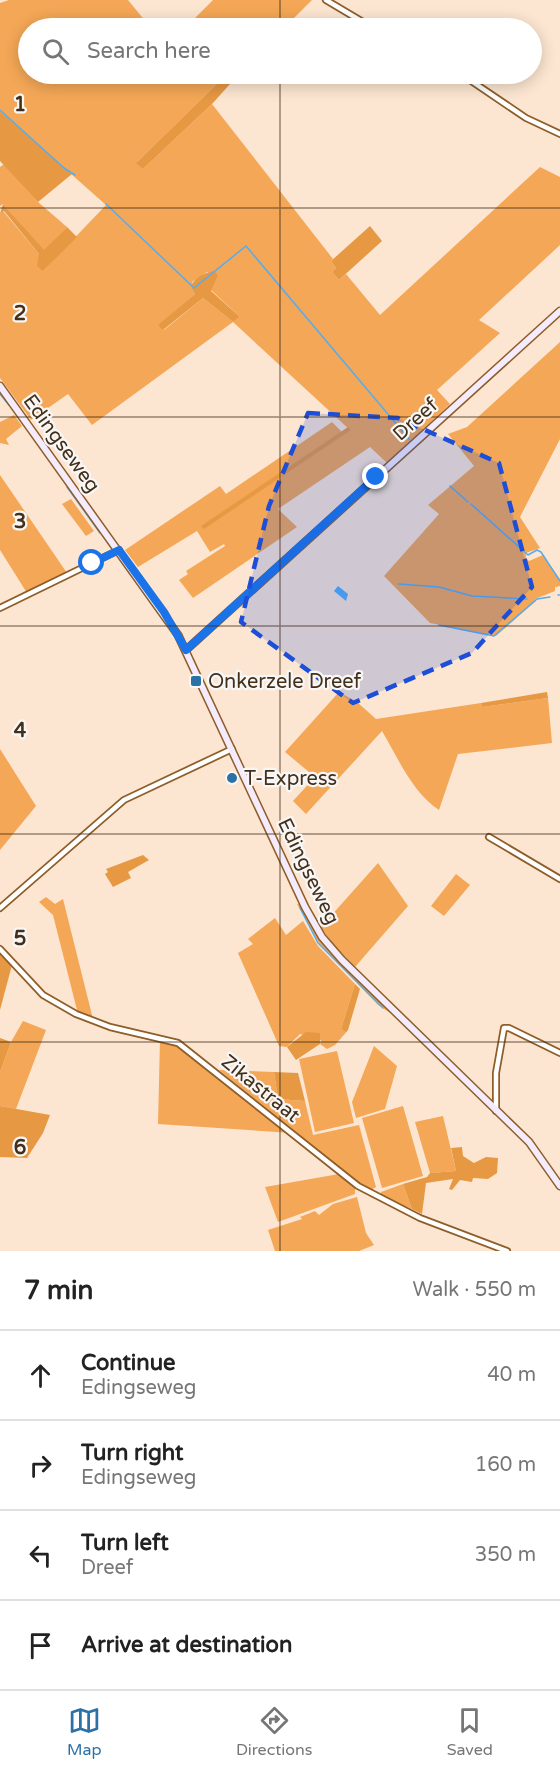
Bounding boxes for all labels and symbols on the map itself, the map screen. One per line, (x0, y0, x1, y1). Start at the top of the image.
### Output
text: 1 (14, 93, 26, 117)
text: 2 (14, 302, 26, 326)
street label: Edingseweg (18, 390, 105, 497)
street label: Dreef (388, 393, 443, 446)
route end (362, 463, 388, 489)
text: 3 (14, 510, 26, 534)
route start (78, 549, 104, 575)
place label: Onkerzele Dreef (208, 670, 362, 694)
marker: Onkerzele Dreef (189, 674, 203, 688)
text: 4 (14, 719, 27, 743)
place label: T-Express (244, 767, 337, 791)
marker: T-Express (225, 771, 239, 785)
street label: Edingseweg (272, 814, 344, 929)
text: 5 (14, 927, 26, 951)
street label: Zikastraat (216, 1050, 305, 1128)
text: 6 (14, 1136, 26, 1160)

